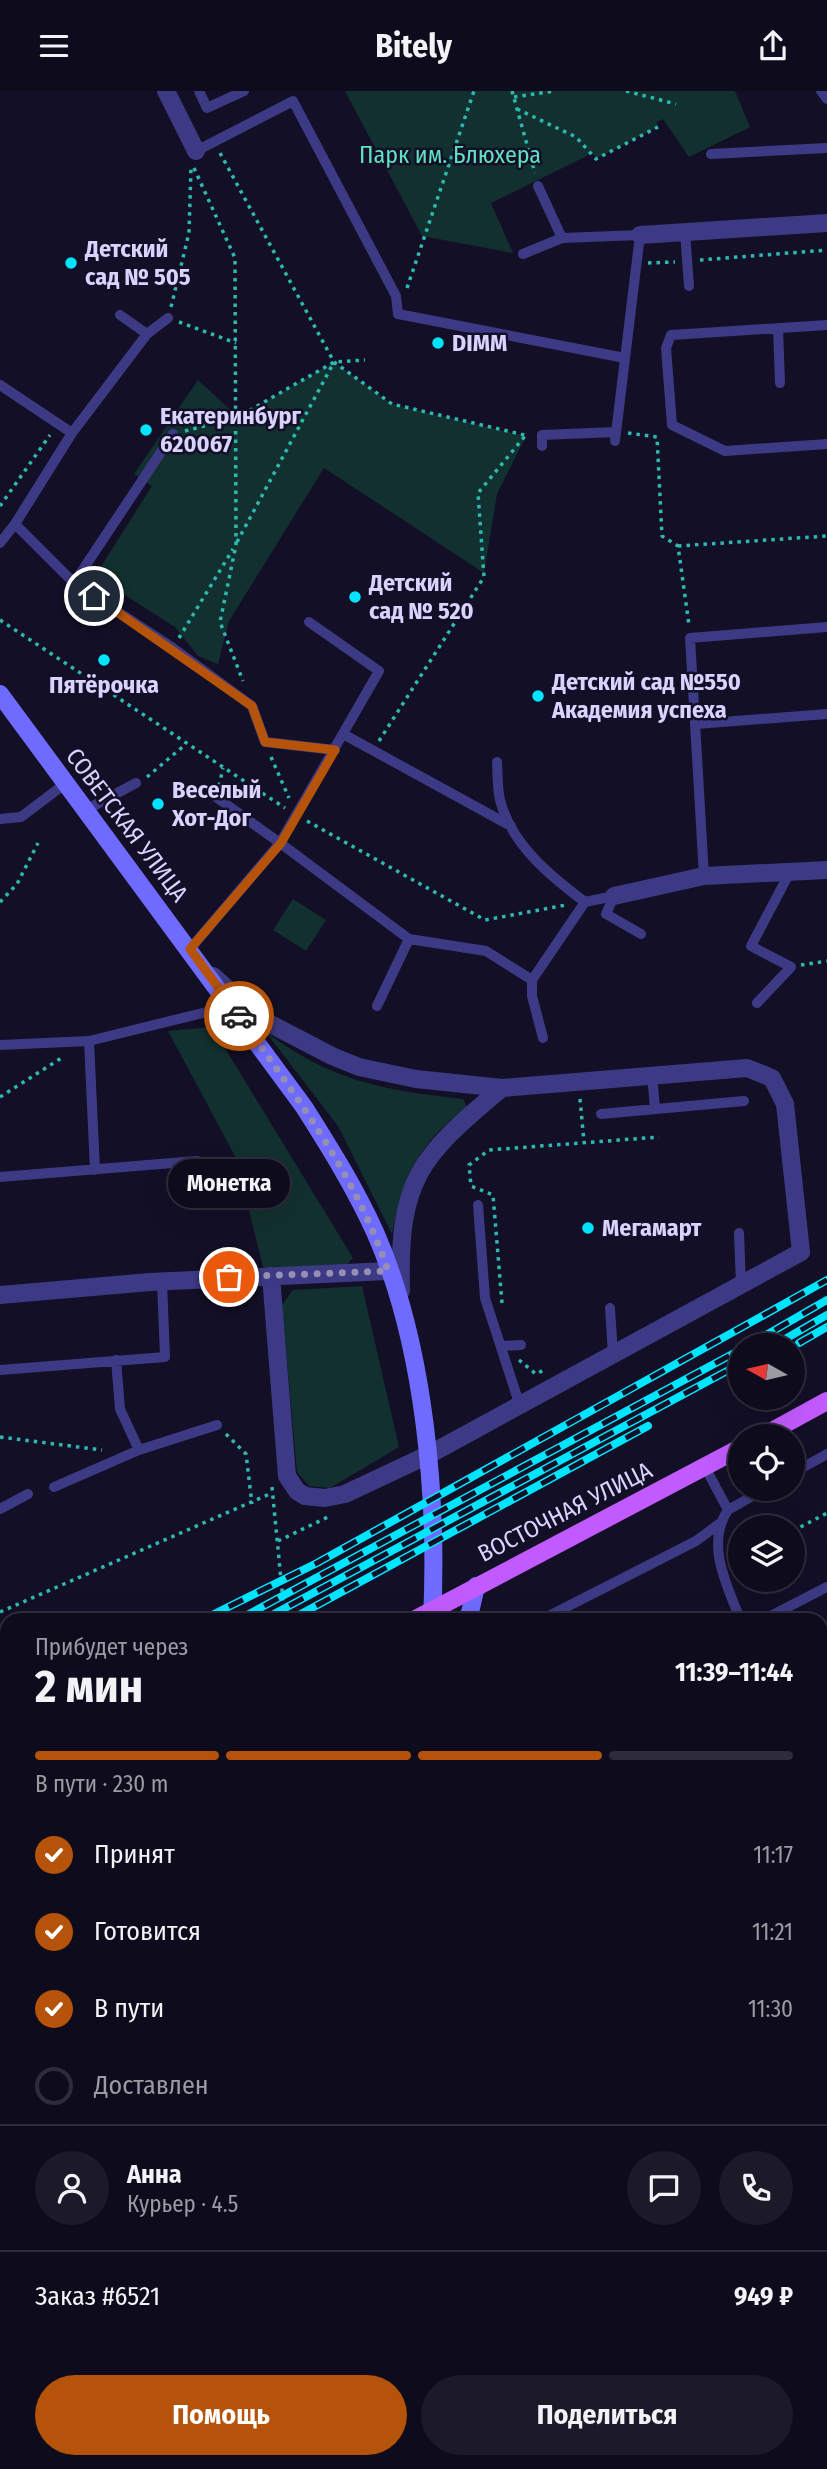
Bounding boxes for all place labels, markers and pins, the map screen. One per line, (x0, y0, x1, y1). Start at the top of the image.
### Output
place label: Детский сад № 505 (84, 235, 191, 291)
marker: Детский сад № 505 (63, 255, 79, 271)
place label: DIMM (452, 329, 507, 357)
marker: DIMM (430, 335, 446, 351)
place label: Екатеринбург 620067 (160, 402, 302, 458)
marker: Екатеринбург 620067 (138, 422, 154, 438)
pin (64, 566, 124, 626)
place label: Детский сад № 520 (368, 569, 474, 625)
marker: Детский сад № 520 (347, 589, 363, 605)
marker: Пятёрочка (96, 652, 112, 668)
place label: Детский сад №550 Академия успеха (551, 668, 741, 724)
place label: Пятёрочка (49, 671, 159, 699)
marker: Детский сад №550 Академия успеха (530, 688, 546, 704)
place label: Веселый Хот-Дог (171, 776, 261, 832)
marker: Веселый Хот-Дог (150, 796, 166, 812)
callout: Монетка (168, 1158, 290, 1207)
place label: Мегамарт (602, 1214, 702, 1242)
marker: Мегамарт (580, 1220, 596, 1236)
pin (199, 1247, 259, 1307)

